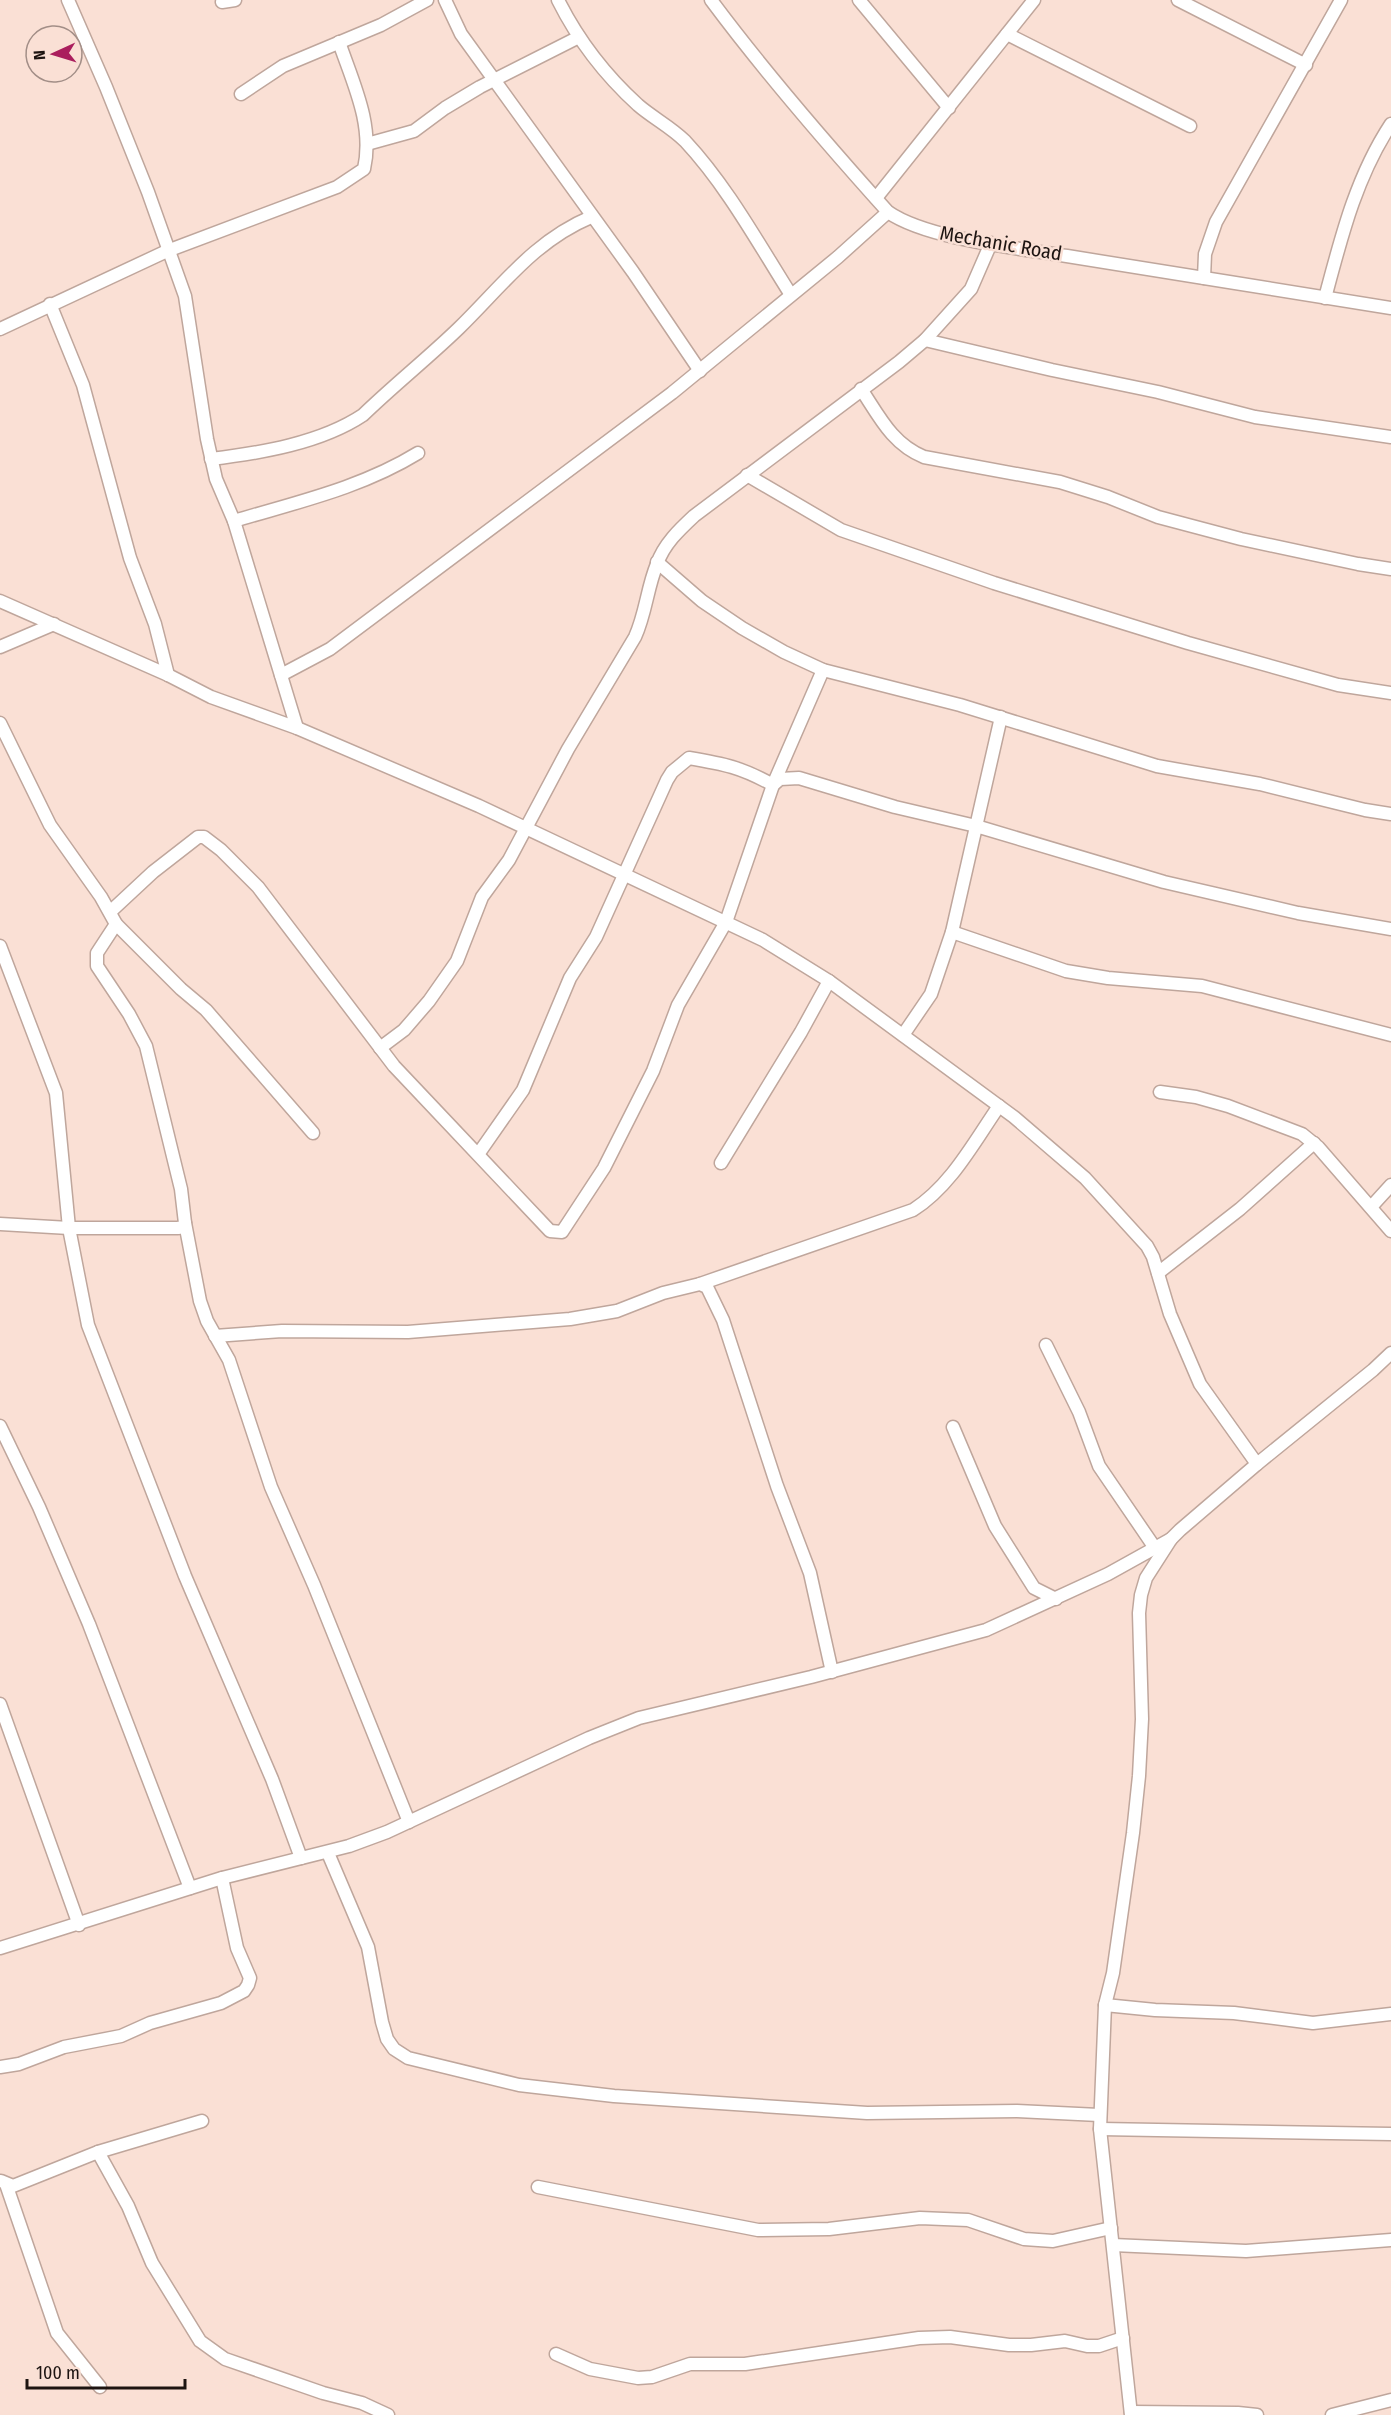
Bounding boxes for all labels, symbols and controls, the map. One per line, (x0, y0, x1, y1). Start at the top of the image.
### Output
north arrow (24, 24, 84, 84)
text: N (30, 50, 49, 60)
street label: Mechanic Road (938, 220, 1064, 266)
scale bar (27, 2352, 184, 2390)
text: 100 m (36, 2362, 80, 2384)

